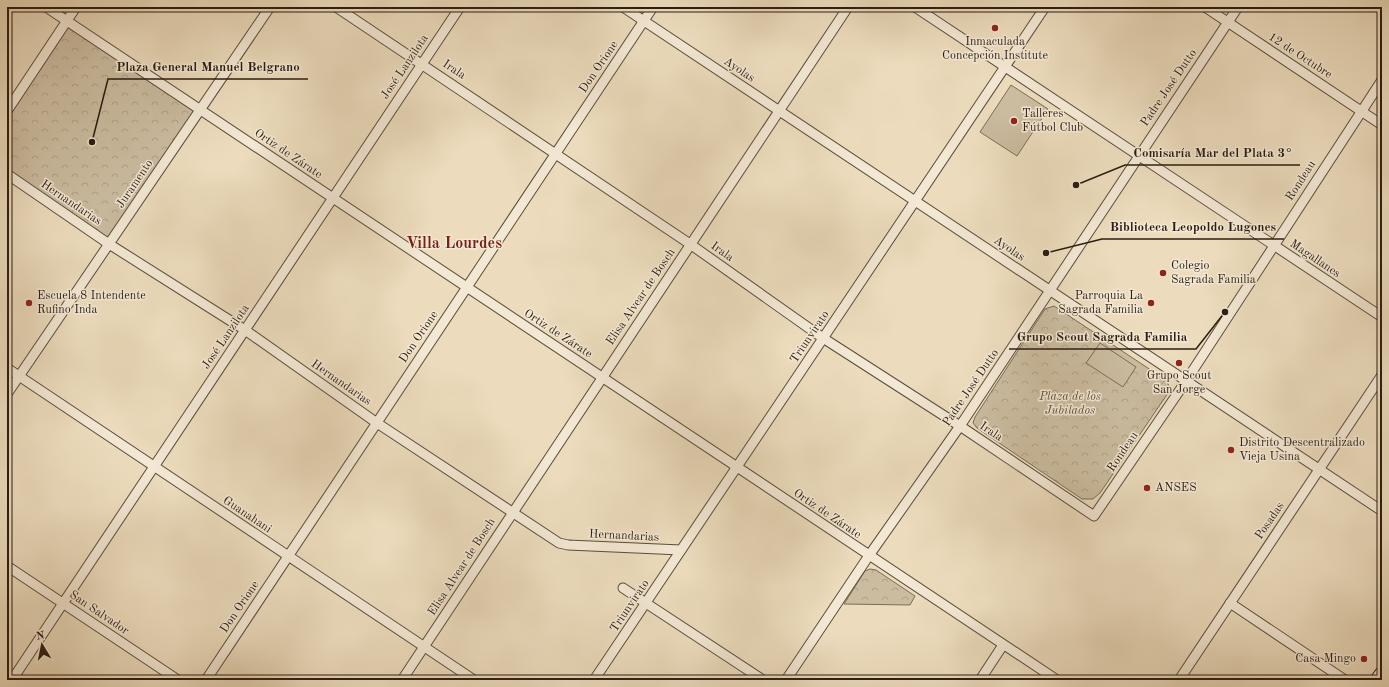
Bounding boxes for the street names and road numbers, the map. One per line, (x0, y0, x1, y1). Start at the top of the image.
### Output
street label: 12 de Octubre (1266, 31, 1334, 81)
street label: José Lanzilota (379, 33, 431, 101)
street label: Don Orione (577, 39, 621, 95)
street label: Padre José Dutto (1139, 47, 1199, 129)
street label: Ayolas (721, 55, 757, 85)
street label: Irala (440, 58, 468, 82)
street label: Ortiz de Zárate (252, 127, 324, 181)
street label: Juramento (115, 158, 155, 210)
street label: Rondeau (1284, 158, 1319, 203)
street label: Hernandarias (39, 178, 103, 228)
street label: Ayolas (991, 234, 1027, 264)
street label: Magallanes (1288, 238, 1342, 280)
street label: Irala (708, 240, 736, 264)
street label: Elisa Alvear de Bosch (604, 246, 678, 347)
street label: José Lanzilota (200, 303, 252, 371)
street label: Ortiz de Zárate (522, 307, 595, 361)
street label: Don Orione (397, 309, 441, 365)
street label: Triunvirato (788, 309, 832, 365)
street label: Padre José Dutto (941, 347, 1001, 429)
street label: Hernandarias (309, 358, 373, 408)
street label: Irala (977, 420, 1005, 444)
street label: Rondeau (1105, 429, 1141, 474)
street label: Ortiz de Zárate (791, 487, 863, 541)
street label: Guanahani (221, 494, 273, 536)
street label: Posadas (1253, 500, 1287, 542)
street label: Elisa Alvear de Bosch (426, 516, 498, 618)
street label: Hernandarias (589, 528, 659, 544)
street label: Triunvirato (608, 578, 652, 634)
street label: Don Orione (218, 579, 262, 635)
street label: San Salvador (67, 589, 131, 637)

